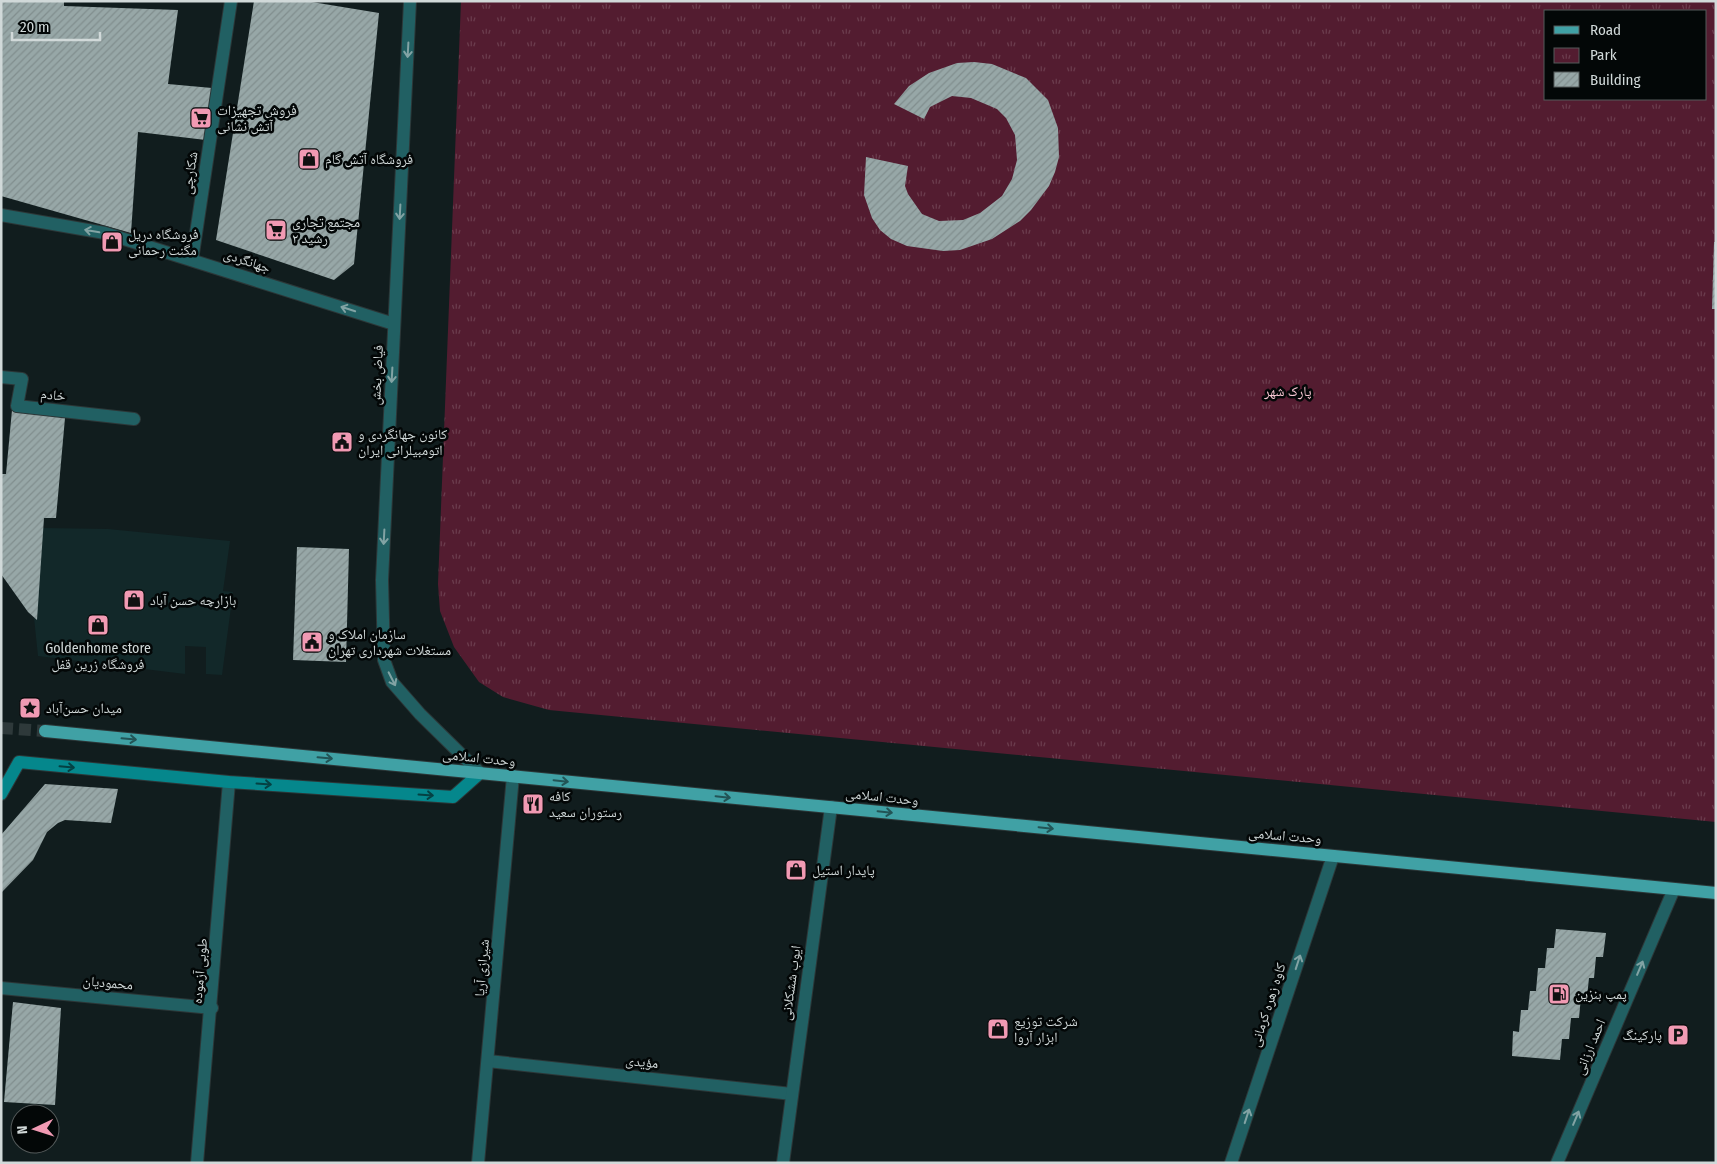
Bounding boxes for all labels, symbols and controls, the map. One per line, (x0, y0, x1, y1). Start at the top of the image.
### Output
scale bar (12, 10, 100, 42)
legend (1544, 10, 1707, 100)
text: 20 m (20, 18, 50, 36)
text: Road (1590, 21, 1621, 39)
one-way arrow (403, 42, 412, 58)
text: Park (1590, 46, 1617, 64)
text: Building (1590, 71, 1641, 89)
place label: فروش تجهیزات آتش نشانی (217, 102, 297, 135)
supermarket icon: فروش تجهیزات آتش نشانی (189, 106, 213, 130)
shop icon: فروشگاه آتش گام (297, 147, 321, 171)
street label: شکارچی (179, 150, 201, 196)
place label: فروشگاه آتش گام (325, 151, 413, 169)
one-way arrow (395, 204, 404, 220)
place label: مجتمع تجاری رشید ۲ (292, 214, 360, 247)
supermarket icon: مجتمع تجاری رشید ۲ (264, 218, 288, 242)
one-way arrow (85, 225, 101, 235)
place label: فروشگاه دریل مگنت رحمانی (128, 226, 199, 259)
shop icon: فروشگاه دریل مگنت رحمانی (100, 230, 124, 254)
street label: جهانگردی (221, 245, 273, 277)
one-way arrow (341, 304, 356, 313)
street label: فیاض بخش (367, 344, 387, 406)
one-way arrow (387, 366, 397, 382)
park label: پارک شهر (1263, 383, 1312, 400)
street label: خادم (40, 385, 66, 406)
place label: کانون جهانگردی و اتومبیلرانی ایران (358, 426, 447, 459)
public building icon: کانون جهانگردی و اتومبیلرانی ایران (330, 430, 354, 454)
one-way arrow (379, 528, 389, 545)
shop icon: بازارچه حسن آباد (122, 588, 146, 612)
place label: بازارچه حسن آباد (150, 592, 236, 609)
shop icon: Goldenhome store فروشگاه زرین قفل (86, 613, 110, 637)
place label: سازمان املاک و مستغلات شهرداری تهران (328, 626, 451, 659)
public building icon: سازمان املاک و مستغلات شهرداری تهران (300, 630, 324, 654)
place label: Goldenhome store فروشگاه زرین قفل (45, 640, 151, 673)
one-way arrow (387, 672, 397, 687)
place icon: میدان حسن‌آباد (18, 696, 42, 720)
place label: میدان حسن‌آباد (46, 700, 122, 717)
one-way arrow (120, 734, 136, 744)
street label: وحدت اسلامی (442, 746, 516, 770)
one-way arrow (317, 753, 333, 763)
one-way arrow (59, 762, 75, 772)
one-way arrow (553, 776, 569, 786)
one-way arrow (256, 780, 272, 789)
street label: وحدت اسلامی (845, 785, 919, 809)
place label: کافه رستوران سعید (549, 788, 622, 821)
one-way arrow (418, 790, 434, 799)
restaurant icon: کافه رستوران سعید (521, 792, 545, 816)
one-way arrow (715, 792, 731, 802)
one-way arrow (876, 807, 892, 817)
one-way arrow (1038, 823, 1054, 833)
street label: وحدت اسلامی (1248, 824, 1322, 848)
shop icon: پایدار استیل (784, 858, 808, 882)
place label: پایدار استیل (812, 862, 875, 879)
street label: طوبی آزموده (189, 938, 211, 1004)
street label: شیرازی آریا (471, 939, 493, 997)
street label: ایوب ششکلانی (777, 944, 805, 1022)
one-way arrow (1294, 955, 1303, 971)
street label: کاوه زهره کرمانی (1246, 961, 1290, 1049)
one-way arrow (1635, 961, 1645, 976)
street label: محمودیان (82, 972, 134, 994)
fuel station icon: پمپ بنزین (1547, 982, 1571, 1006)
place label: پمپ بنزین (1575, 986, 1627, 1003)
place label: شرکت توزیع ابزار آروا (1014, 1013, 1078, 1046)
shop icon: شرکت توزیع ابزار آروا (986, 1017, 1010, 1041)
street label: احمد ارزانی (1571, 1017, 1609, 1077)
parking icon: پارکینگ (1666, 1023, 1690, 1047)
place label: پارکینگ (1622, 1027, 1662, 1044)
street label: مؤیدی (625, 1052, 659, 1072)
north arrow (10, 1104, 60, 1154)
one-way arrow (1243, 1109, 1252, 1125)
one-way arrow (1572, 1111, 1581, 1126)
text: N (14, 1125, 31, 1135)

